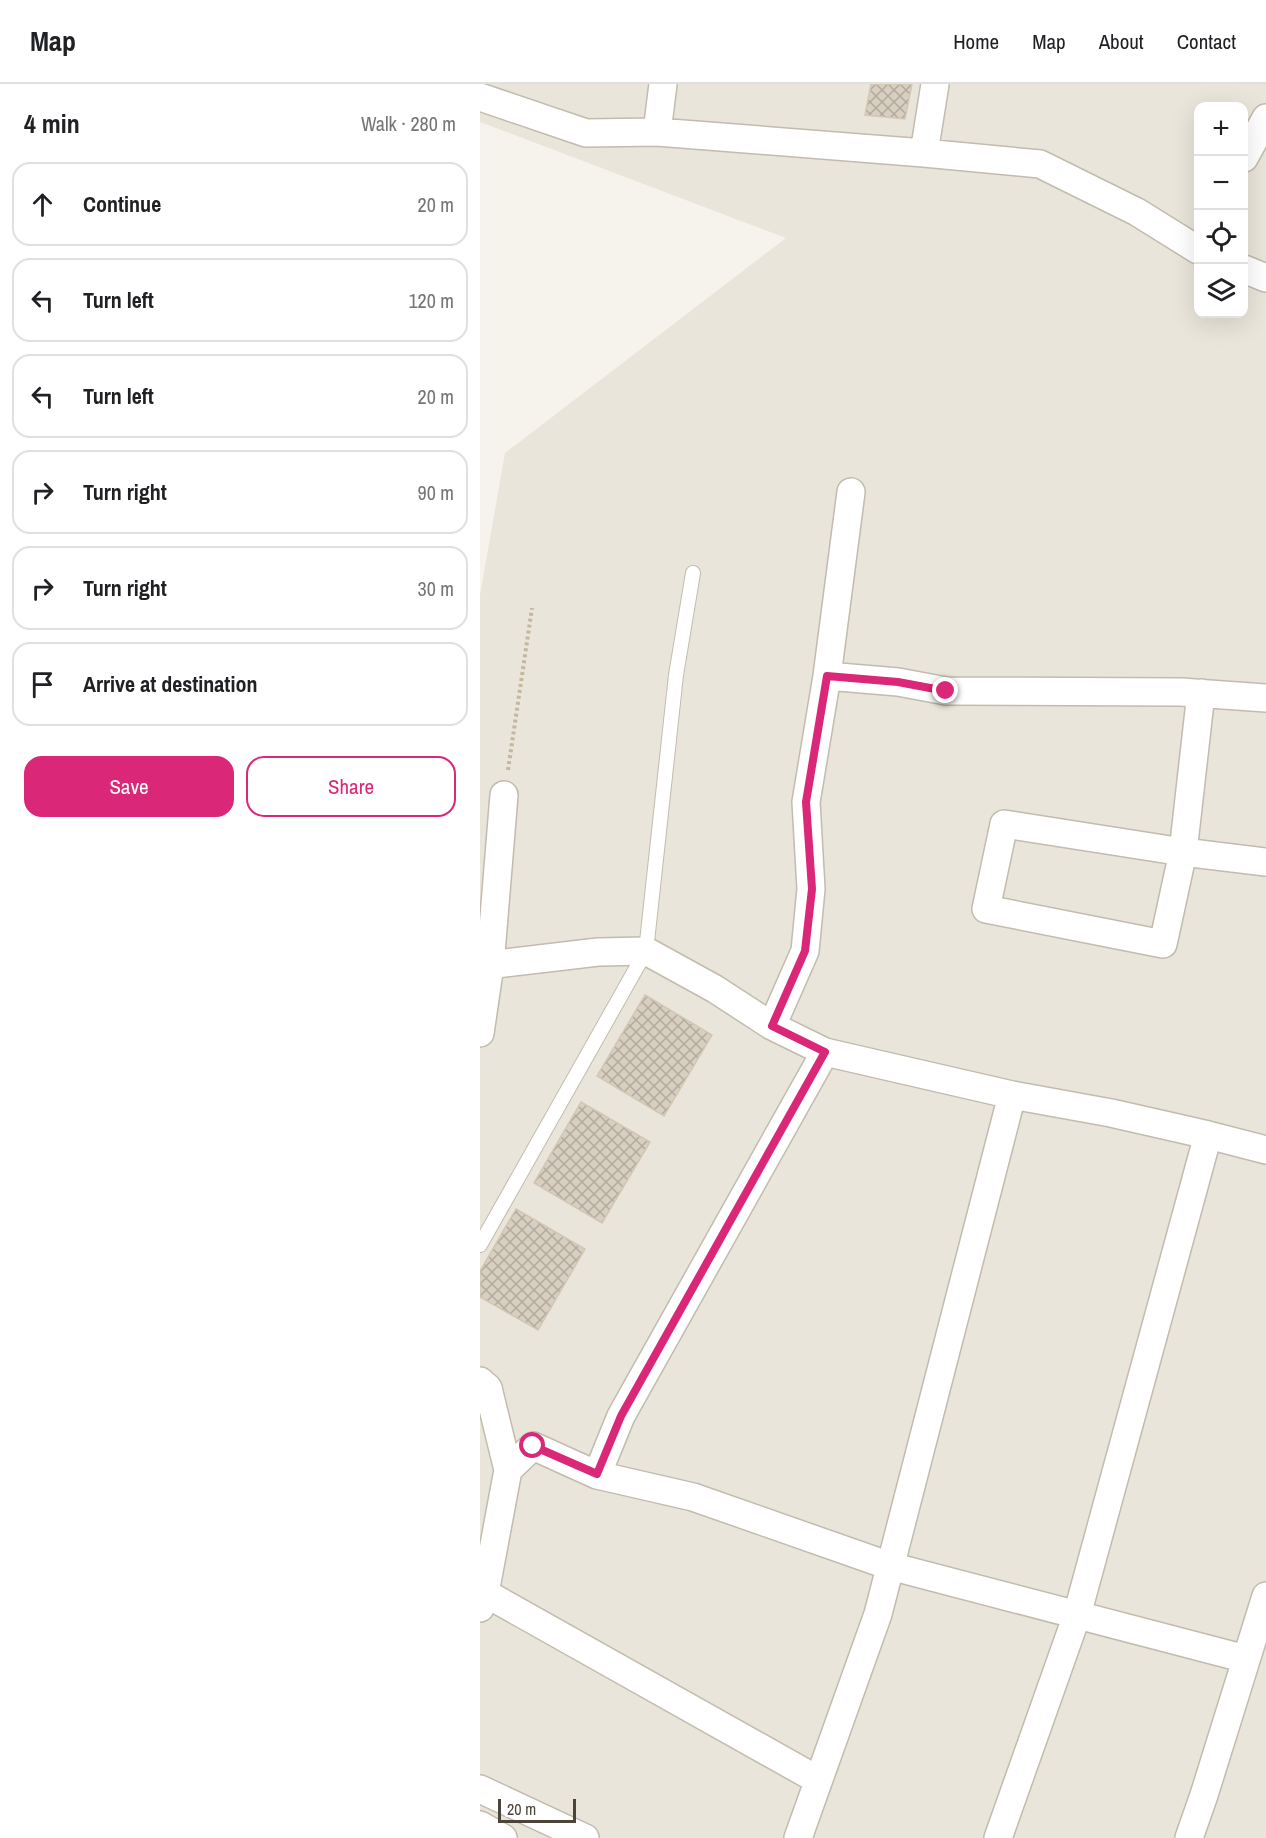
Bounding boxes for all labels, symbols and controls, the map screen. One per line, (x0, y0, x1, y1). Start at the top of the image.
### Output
text: Map (30, 22, 76, 60)
text: Home (953, 27, 999, 56)
text: Map (1032, 27, 1066, 56)
text: About (1099, 27, 1144, 56)
text: Contact (1177, 27, 1236, 56)
map controls (1194, 102, 1248, 318)
button: + (1194, 102, 1248, 156)
text: 4 min (24, 106, 80, 141)
text: Walk · 280 m (361, 110, 456, 137)
button: − (1194, 156, 1248, 210)
icon: ahead (26, 188, 59, 221)
text: Continue (83, 189, 161, 219)
text: 20 m (418, 191, 454, 218)
button: locate (1194, 210, 1248, 264)
button: layers (1194, 264, 1248, 318)
icon: left (26, 284, 59, 317)
text: Turn left (83, 285, 154, 315)
text: 120 m (408, 287, 454, 314)
icon: left (26, 380, 59, 413)
text: Turn left (83, 381, 154, 411)
text: 20 m (418, 383, 454, 410)
icon: right (26, 476, 59, 509)
text: Turn right (83, 477, 167, 507)
text: 90 m (418, 479, 454, 506)
icon: right (26, 572, 59, 605)
text: Turn right (83, 573, 167, 603)
text: 30 m (418, 575, 454, 602)
icon: arrive (26, 668, 59, 701)
text: Arrive at destination (83, 669, 257, 699)
route end (932, 677, 958, 703)
button: Save (24, 756, 234, 817)
button: Share (246, 756, 456, 817)
route start (519, 1432, 545, 1458)
scale bar (498, 1796, 576, 1824)
text: 20 m (507, 1798, 536, 1820)

